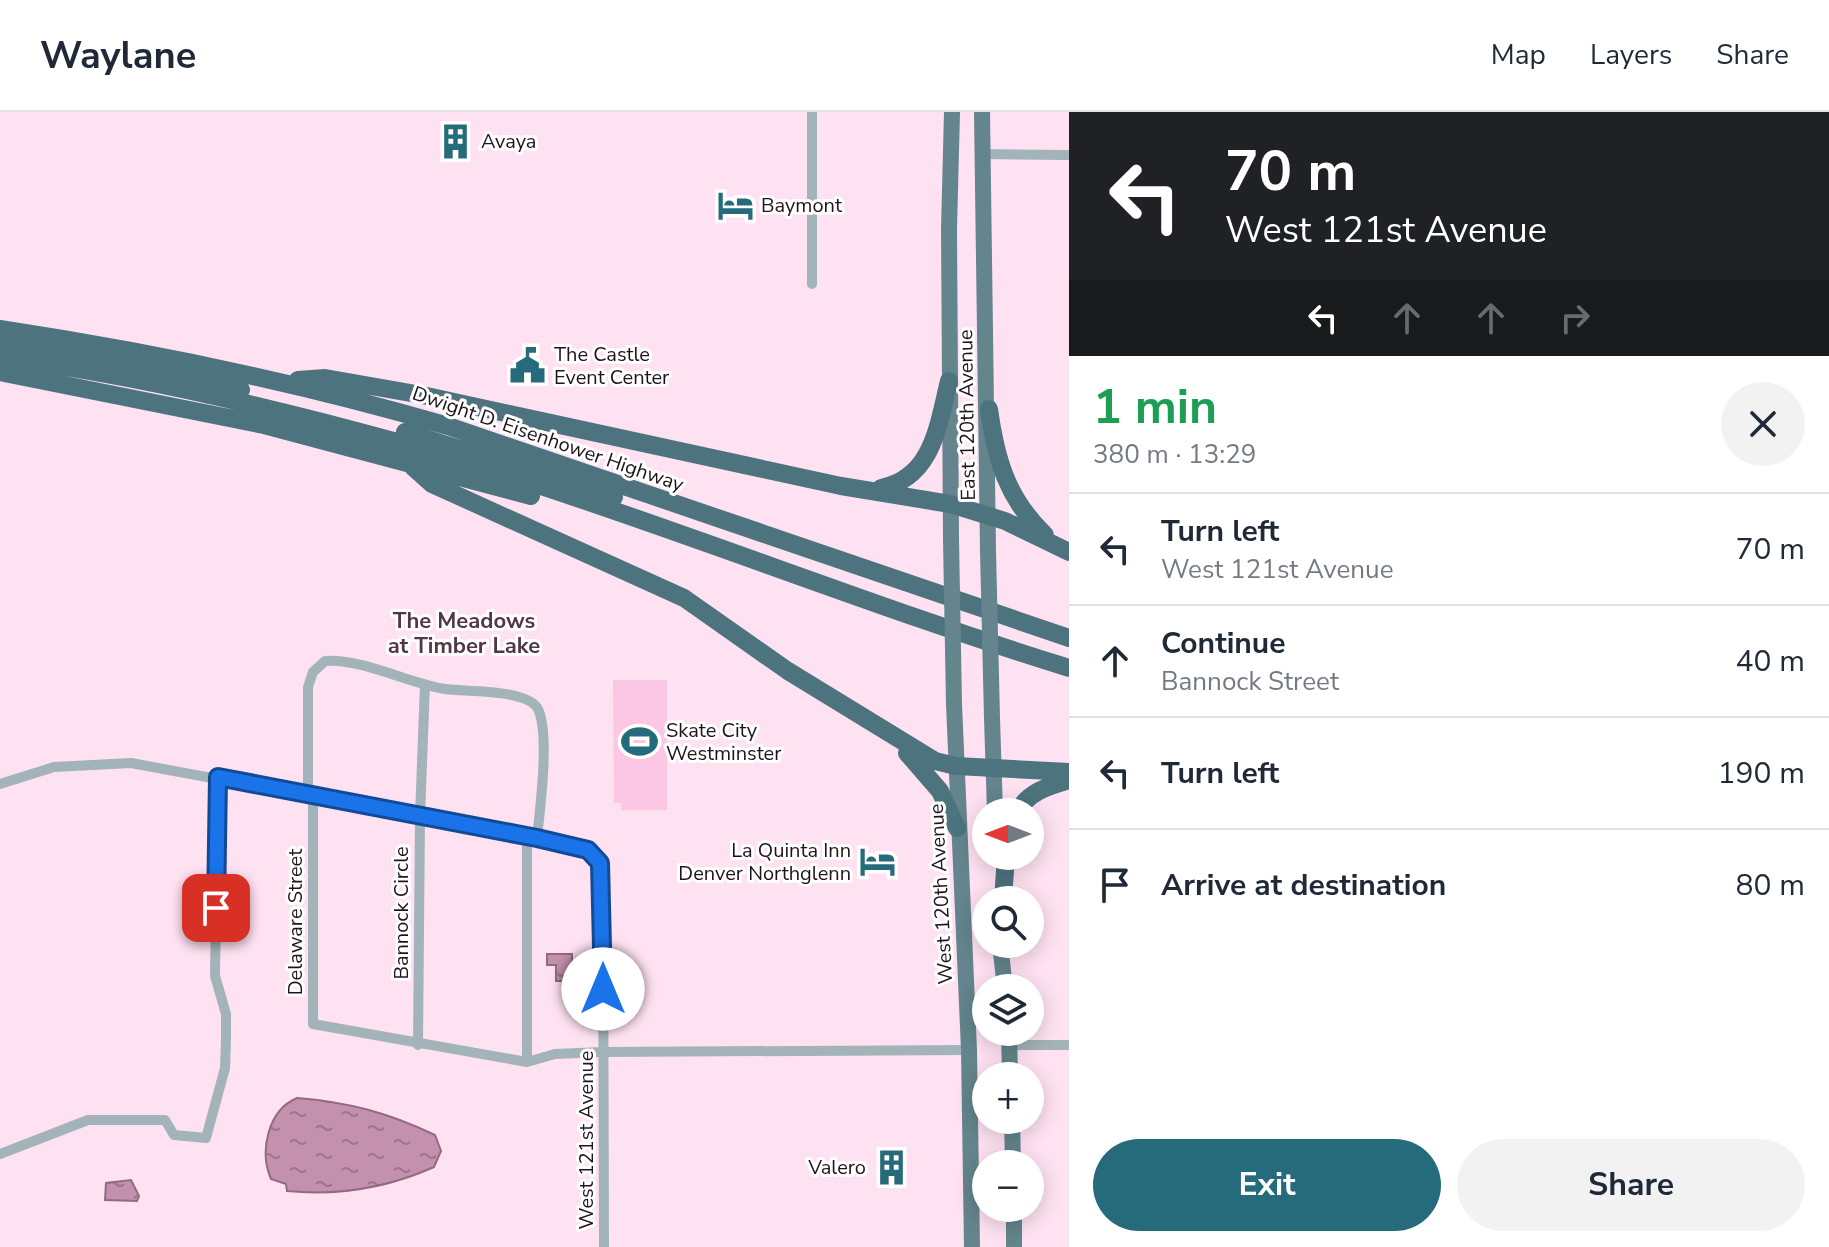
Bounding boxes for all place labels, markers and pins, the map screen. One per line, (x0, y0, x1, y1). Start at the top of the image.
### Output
building icon: Avaya (436, 122, 474, 160)
place label: Avaya (481, 128, 536, 155)
hotel icon: Baymont (716, 186, 754, 224)
place label: Baymont (761, 192, 843, 219)
place label: The Castle Event Center (554, 341, 669, 391)
public building icon: The Castle Event Center (509, 346, 547, 384)
place label: Skate City Westminster (666, 717, 781, 767)
sports icon: Skate City Westminster (621, 722, 659, 760)
place label: La Quinta Inn Denver Northglenn (678, 837, 851, 887)
hotel icon: La Quinta Inn Denver Northglenn (858, 843, 896, 881)
pin (182, 874, 250, 942)
building icon: Valero (873, 1148, 911, 1186)
place label: Valero (807, 1154, 866, 1181)

